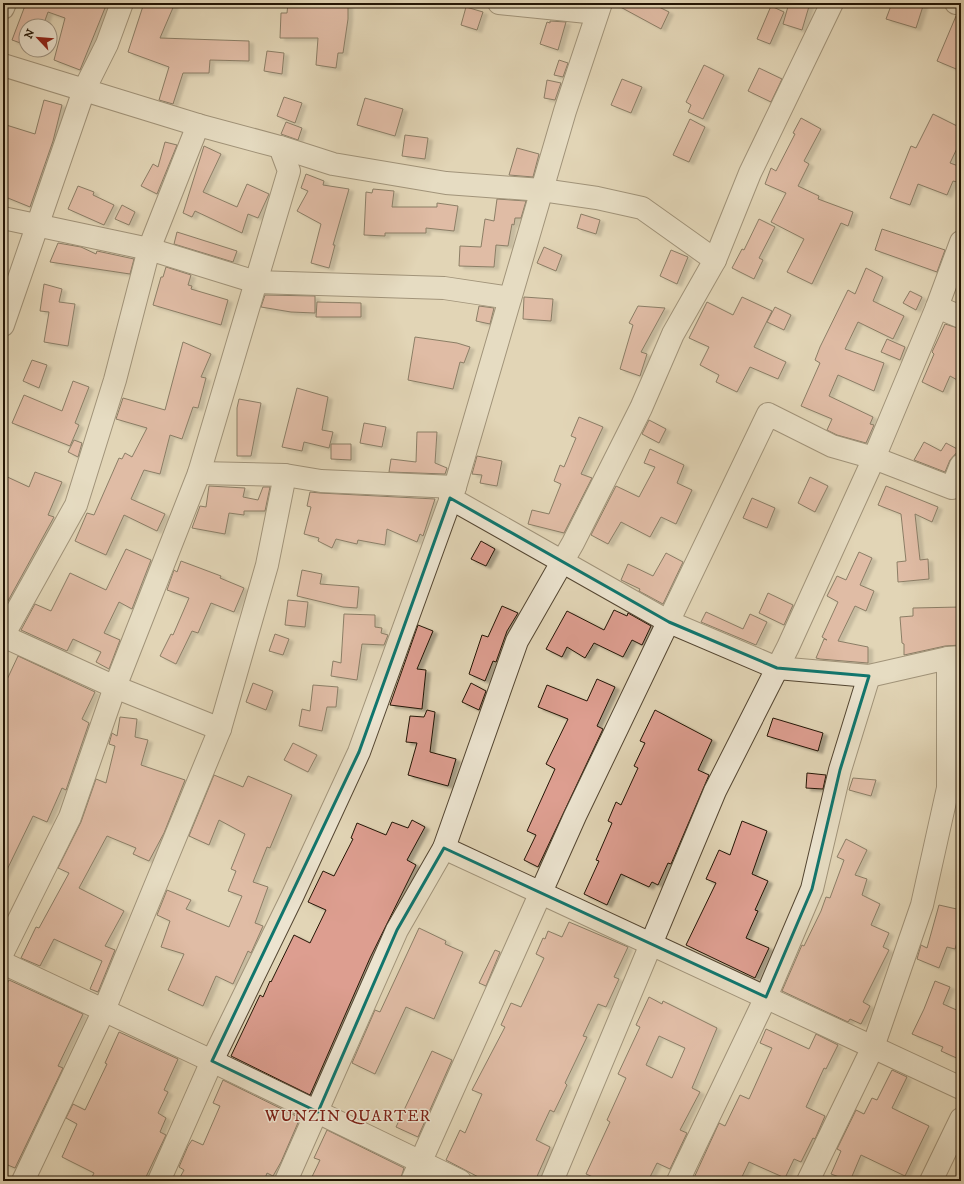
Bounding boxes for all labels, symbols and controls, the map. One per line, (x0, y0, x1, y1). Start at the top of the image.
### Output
north arrow (18, 18, 58, 58)
text: N (22, 27, 38, 41)
district label: WUNZIN QUARTER (264, 1106, 431, 1126)

